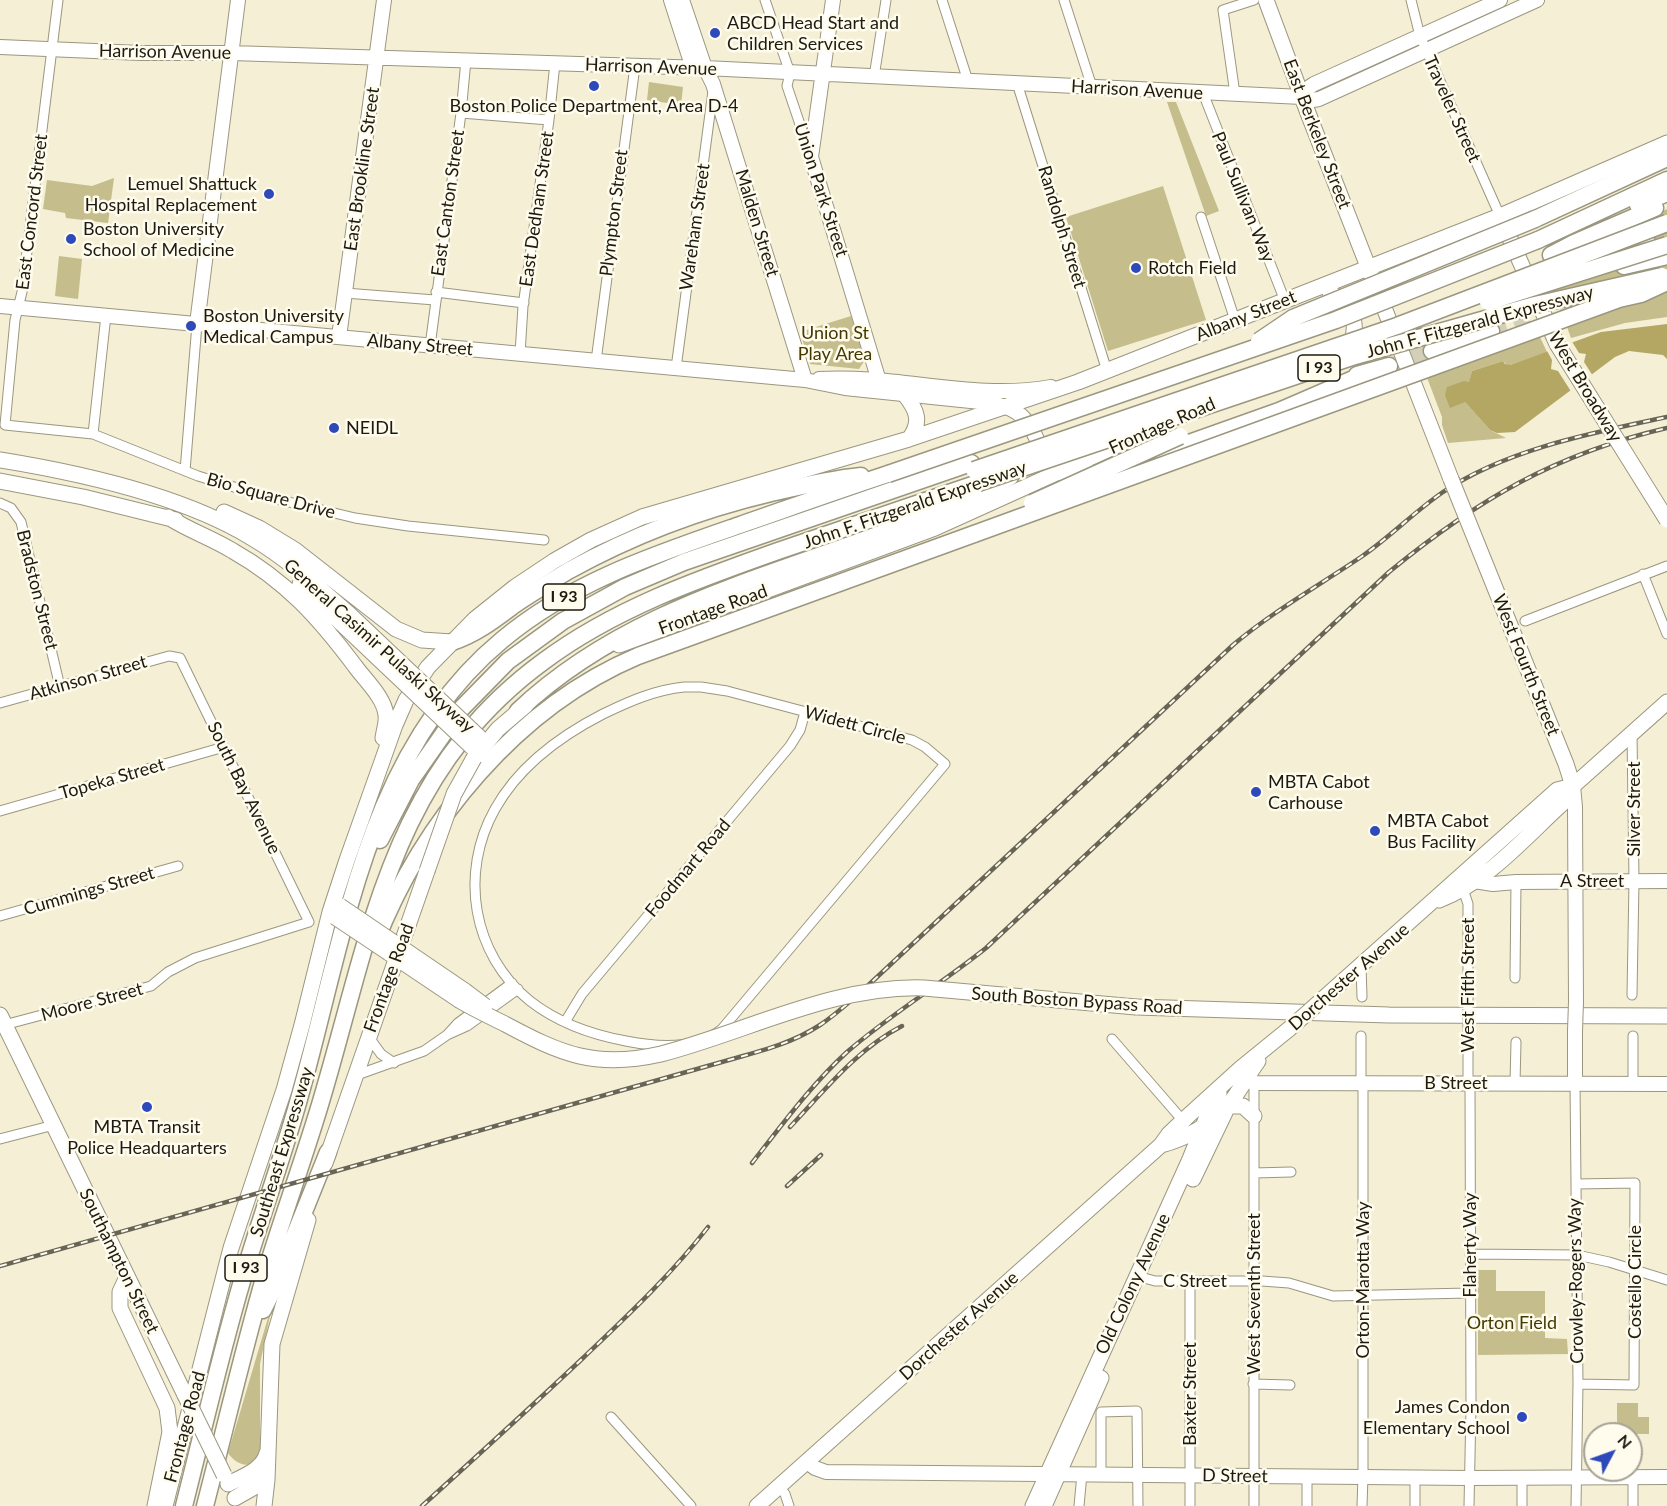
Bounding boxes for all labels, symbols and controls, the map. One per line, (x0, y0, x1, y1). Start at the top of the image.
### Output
place label: ABCD Head Start and Children Services (727, 12, 899, 54)
marker: ABCD Head Start and Children Services (708, 26, 722, 40)
street label: Harrison Avenue (99, 40, 231, 64)
street label: Traveler Street (1419, 52, 1485, 166)
street label: Harrison Avenue (585, 54, 717, 80)
street label: East Berkeley Street (1279, 56, 1355, 212)
street label: Harrison Avenue (1070, 76, 1204, 104)
marker: Boston Police Department, Area D-4 (587, 79, 601, 93)
street label: East Brookline Street (340, 86, 384, 252)
place label: Boston Police Department, Area D-4 (449, 95, 739, 117)
street label: Union Park Street (789, 120, 853, 260)
street label: East Canton Street (427, 128, 469, 278)
street label: Paul Sullivan Way (1207, 128, 1279, 266)
street label: East Dedham Street (515, 130, 559, 288)
street label: East Concord Street (12, 133, 52, 291)
street label: Plympton Street (595, 148, 633, 278)
street label: Wareham Street (675, 162, 715, 292)
street label: Randolph Street (1033, 163, 1091, 291)
street label: Malden Street (730, 167, 784, 279)
place label: Lemuel Shattuck Hospital Replacement (85, 173, 257, 216)
marker: Lemuel Shattuck Hospital Replacement (262, 187, 276, 201)
place label: Boston University School of Medicine (83, 218, 234, 260)
marker: Boston University School of Medicine (64, 232, 78, 246)
place label: Rotch Field (1148, 257, 1237, 279)
marker: Rotch Field (1129, 261, 1143, 275)
street label: John F. Fitzgerald Expressway (1364, 281, 1596, 363)
street label: Albany Street (1193, 286, 1299, 346)
place label: Boston University Medical Campus (203, 305, 344, 348)
marker: Boston University Medical Campus (184, 319, 198, 333)
park label: Union St Play Area (798, 322, 872, 364)
street label: West Broadway (1544, 328, 1626, 446)
street label: Albany Street (366, 330, 474, 360)
road number: I 93 (1298, 355, 1340, 381)
street label: Frontage Road (1105, 393, 1219, 459)
place label: NEIDL (346, 417, 398, 439)
marker: NEIDL (327, 421, 341, 435)
street label: John F. Fitzgerald Expressway (801, 457, 1029, 553)
street label: Bio Square Drive (204, 468, 338, 524)
street label: Bradston Street (12, 528, 62, 652)
street label: General Casimir Pulaski Skyway (279, 554, 479, 738)
street label: Frontage Road (656, 580, 770, 640)
road number: I 93 (543, 584, 585, 610)
street label: West Fourth Street (1488, 591, 1564, 739)
street label: Atkinson Street (27, 651, 149, 705)
street label: Widett Circle (802, 701, 908, 749)
street label: South Bay Avenue (203, 718, 285, 858)
street label: Topeka Street (57, 754, 167, 804)
street label: Silver Street (1623, 761, 1645, 857)
place label: MBTA Cabot Carhouse (1268, 771, 1370, 814)
marker: MBTA Cabot Carhouse (1249, 785, 1263, 799)
place label: MBTA Cabot Bus Facility (1387, 810, 1489, 852)
street label: Foodmart Road (641, 815, 735, 921)
marker: MBTA Cabot Bus Facility (1368, 824, 1382, 838)
street label: Cummings Street (21, 862, 157, 920)
street label: A Street (1560, 870, 1624, 892)
street label: West Fifth Street (1457, 918, 1479, 1052)
street label: Dorchester Avenue (1284, 919, 1414, 1035)
street label: Frontage Road (359, 921, 419, 1035)
street label: Moore Street (39, 978, 145, 1026)
street label: South Boston Bypass Road (971, 983, 1183, 1019)
street label: Southeast Expressway (246, 1064, 318, 1240)
street label: B Street (1424, 1072, 1488, 1094)
marker: MBTA Transit Police Headquarters (140, 1100, 154, 1114)
place label: MBTA Transit Police Headquarters (67, 1116, 227, 1158)
street label: Southampton Street (74, 1185, 164, 1337)
street label: Flaherty Way (1459, 1192, 1481, 1298)
street label: Crowley-Rogers Way (1564, 1198, 1588, 1364)
street label: Orton-Marotta Way (1352, 1201, 1374, 1359)
street label: Old Colony Avenue (1091, 1210, 1175, 1358)
street label: West Seventh Street (1243, 1213, 1265, 1375)
street label: Costello Circle (1624, 1225, 1646, 1339)
road number: I 93 (225, 1255, 267, 1281)
street label: Dorchester Avenue (895, 1267, 1023, 1385)
street label: C Street (1163, 1270, 1227, 1292)
park label: Orton Field (1467, 1312, 1557, 1334)
street label: Baxter Street (1179, 1342, 1201, 1446)
street label: Frontage Road (160, 1369, 210, 1485)
place label: James Condon Elementary School (1363, 1396, 1510, 1438)
marker: James Condon Elementary School (1515, 1410, 1529, 1424)
north arrow (1583, 1422, 1643, 1482)
text: N (1614, 1430, 1637, 1452)
street label: D Street (1202, 1465, 1268, 1487)

